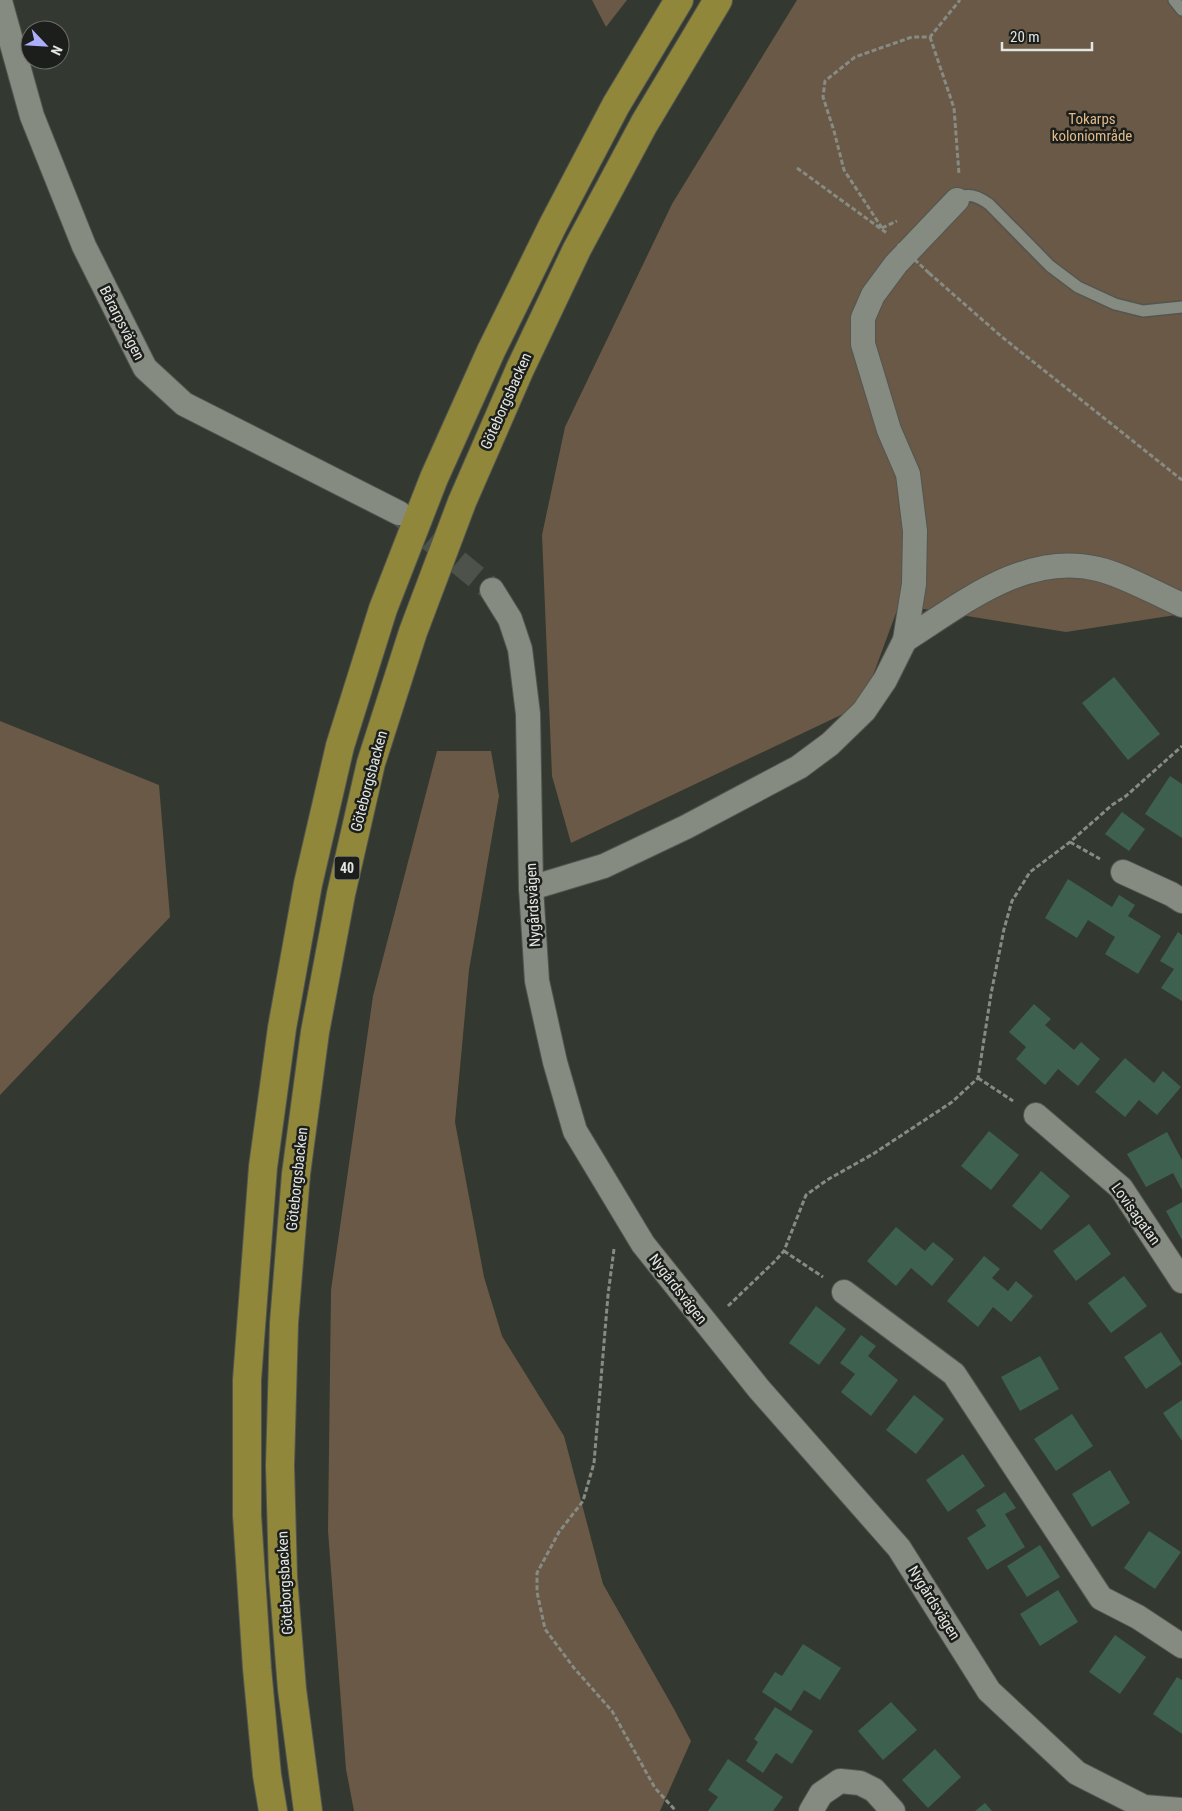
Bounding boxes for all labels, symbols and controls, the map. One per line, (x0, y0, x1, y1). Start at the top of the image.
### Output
north arrow (20, 20, 70, 70)
scale bar (1002, 20, 1092, 52)
text: 20 m (1010, 28, 1040, 46)
text: N (48, 43, 66, 58)
park label: Tokarps koloniområde (1052, 110, 1132, 145)
street label: Bårarpsvägen (96, 283, 148, 363)
street label: Göteborgsbacken (477, 350, 535, 452)
street label: Göteborgsbacken (347, 728, 391, 834)
road number: 40 (334, 856, 360, 880)
street label: Nygårdsvägen (522, 863, 544, 947)
street label: Göteborgsbacken (283, 1126, 311, 1232)
street label: Lovisagatan (1108, 1180, 1164, 1248)
street label: Nygårdsvägen (645, 1250, 711, 1328)
street label: Göteborgsbacken (273, 1531, 297, 1635)
street label: Nygårdsvägen (904, 1563, 964, 1643)

